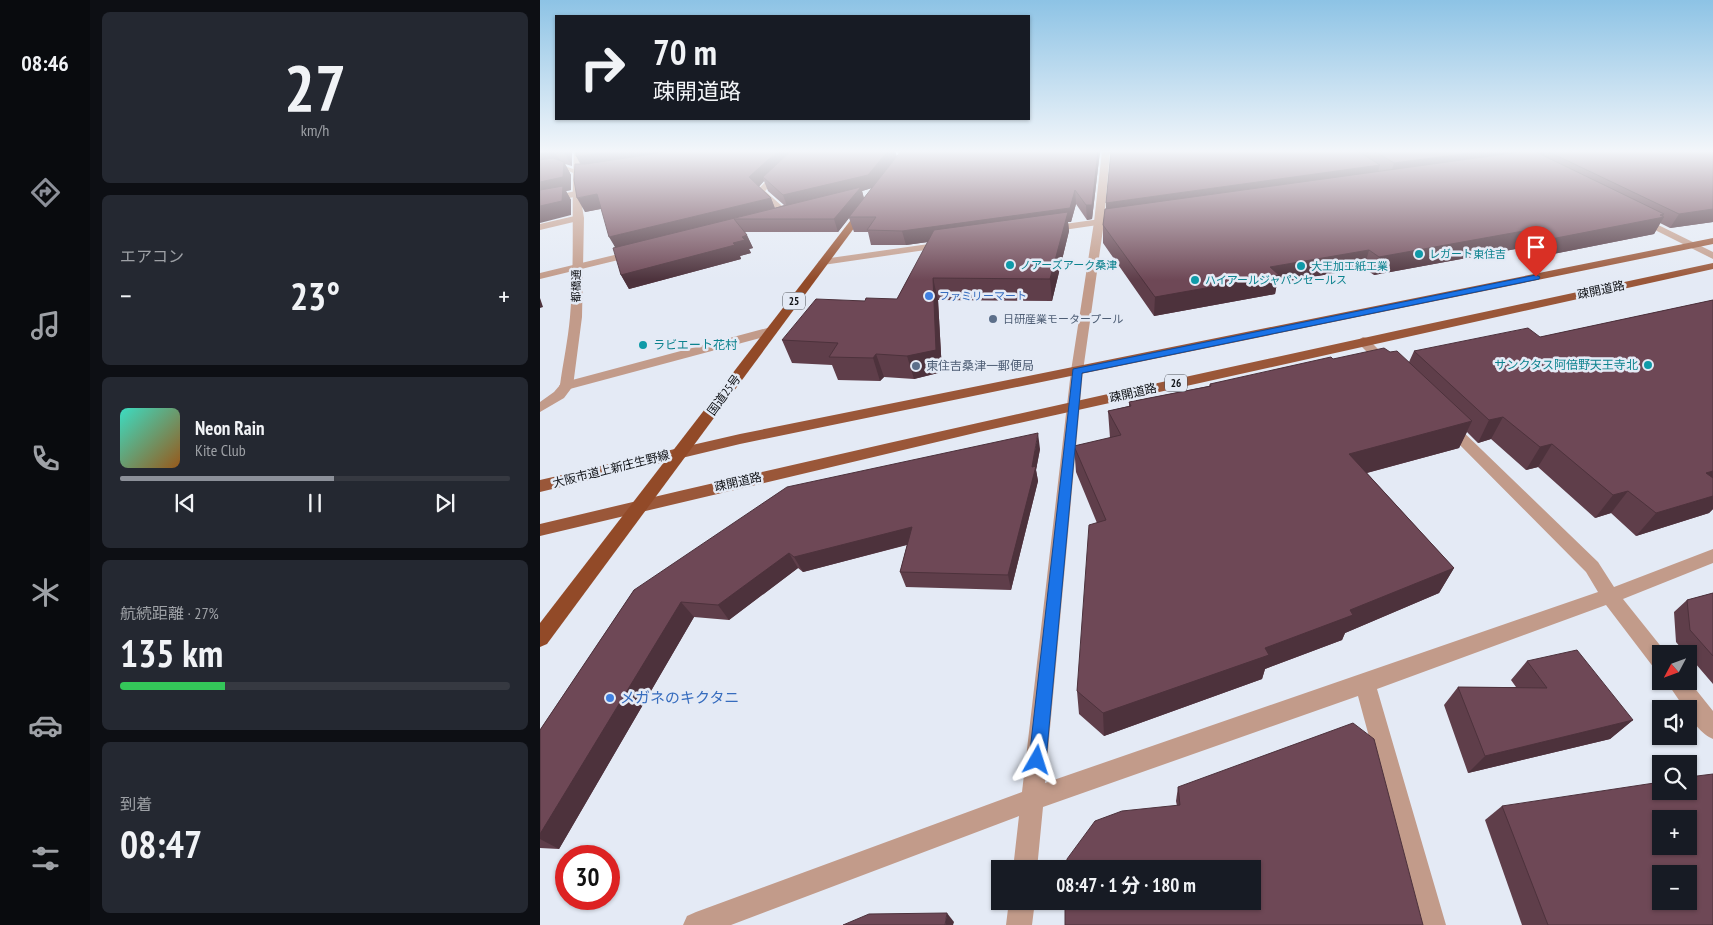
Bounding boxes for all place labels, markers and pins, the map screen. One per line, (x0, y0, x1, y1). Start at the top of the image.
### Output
pin (1515, 226, 1557, 277)
place label: レガート東住吉 (1429, 247, 1506, 261)
marker: レガート東住吉 (1413, 248, 1425, 260)
place label: ノアーズアーク桑津 (1020, 258, 1117, 272)
marker: ノアーズアーク桑津 (1004, 259, 1016, 271)
place label: 大王加工紙工業 (1311, 259, 1388, 273)
marker: 大王加工紙工業 (1295, 260, 1307, 272)
place label: ハイアールジャパンセールス (1205, 273, 1347, 287)
marker: ハイアールジャパンセールス (1189, 274, 1201, 286)
place label: ファミリーマート (939, 289, 1027, 303)
marker: ファミリーマート (923, 290, 935, 302)
place label: 日研産業モータープール (1003, 312, 1123, 326)
marker: 日研産業モータープール (987, 313, 999, 325)
place label: ラビエート花村 (653, 337, 738, 352)
marker: ラビエート花村 (637, 339, 649, 351)
place label: サンクタス阿倍野天王寺北 (1494, 357, 1638, 372)
place label: 東住吉桑津一郵便局 (926, 358, 1034, 373)
marker: サンクタス阿倍野天王寺北 (1642, 359, 1654, 371)
marker: 東住吉桑津一郵便局 (910, 360, 922, 372)
place label: メガネのキクタニ (620, 688, 739, 707)
marker: メガネのキクタニ (604, 692, 616, 704)

